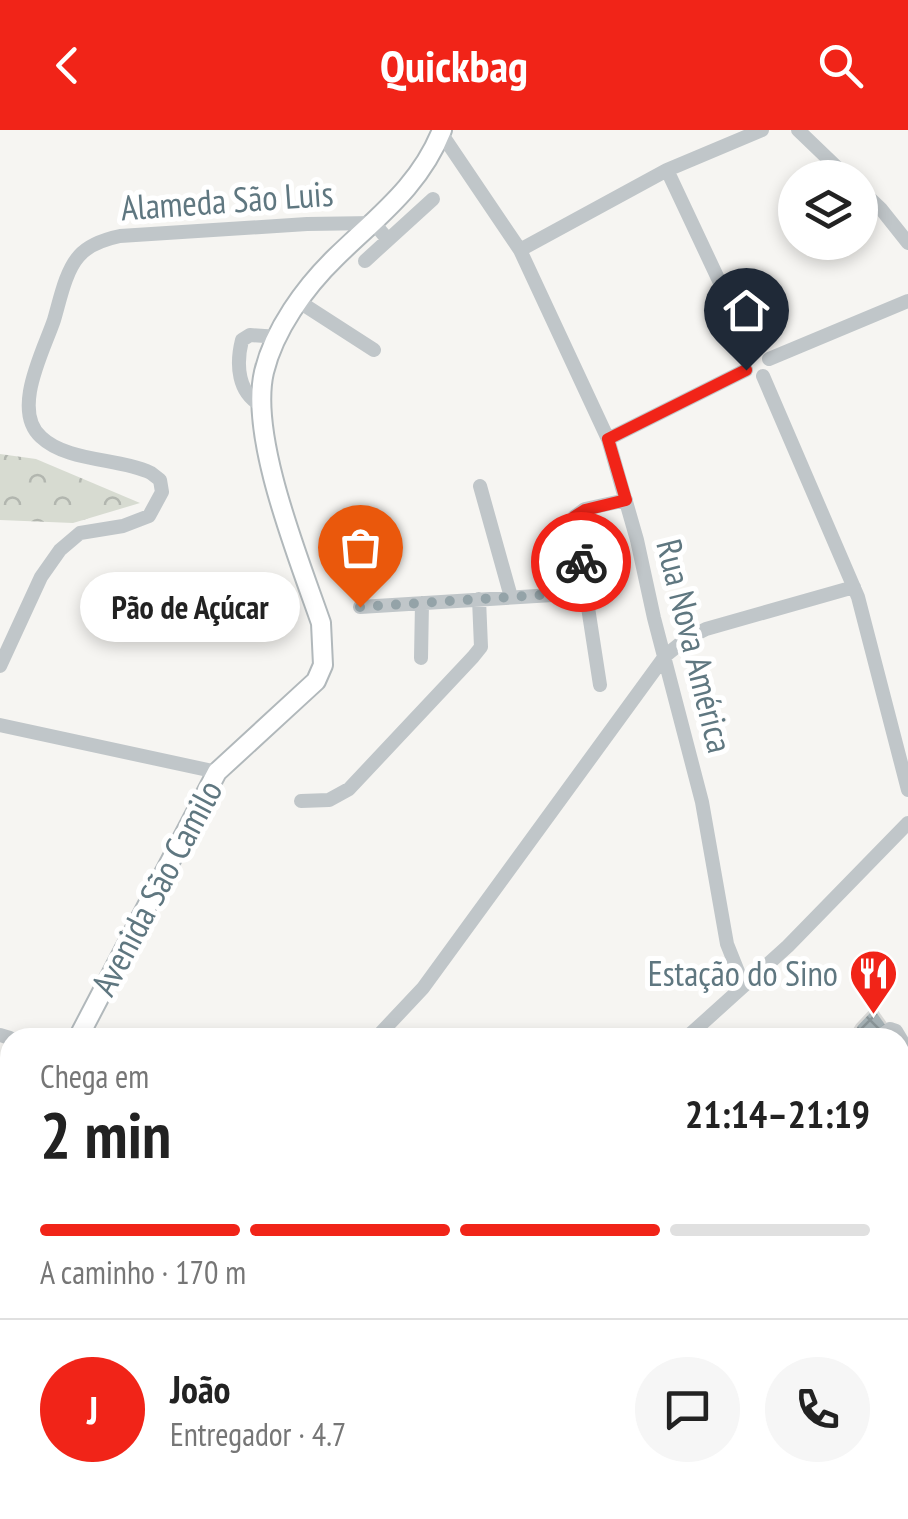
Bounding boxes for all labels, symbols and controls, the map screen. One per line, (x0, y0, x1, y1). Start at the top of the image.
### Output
text: Quickbag (380, 36, 528, 94)
icon: back (40, 38, 95, 93)
icon: search (813, 38, 868, 93)
map controls (778, 160, 878, 260)
button: layers (778, 160, 878, 260)
street label: Alameda São Luis (119, 170, 335, 230)
pin (704, 268, 789, 371)
icon: home (719, 283, 774, 338)
pin (318, 505, 403, 608)
courier (531, 512, 631, 612)
icon: bag (333, 520, 388, 575)
street label: Rua Nova América (646, 534, 744, 757)
icon: bike (554, 535, 609, 590)
callout: Pão de Açúcar (80, 572, 300, 642)
text: Pão de Açúcar (111, 586, 269, 628)
street label: Avenida São Camilo (80, 772, 232, 1003)
restaurant icon: Estação do Sino (847, 948, 899, 1016)
place label: Estação do Sino (648, 950, 838, 996)
text: Chega em (40, 1055, 149, 1097)
text: 21:14–21:19 (685, 1089, 870, 1138)
text: 2 min (40, 1092, 171, 1176)
text: A caminho · 170 m (40, 1251, 246, 1293)
button: chat (635, 1357, 740, 1462)
button: phone (765, 1357, 870, 1462)
text: João (170, 1364, 231, 1413)
text: J (87, 1385, 98, 1434)
text: Entregador · 4.7 (170, 1413, 346, 1455)

